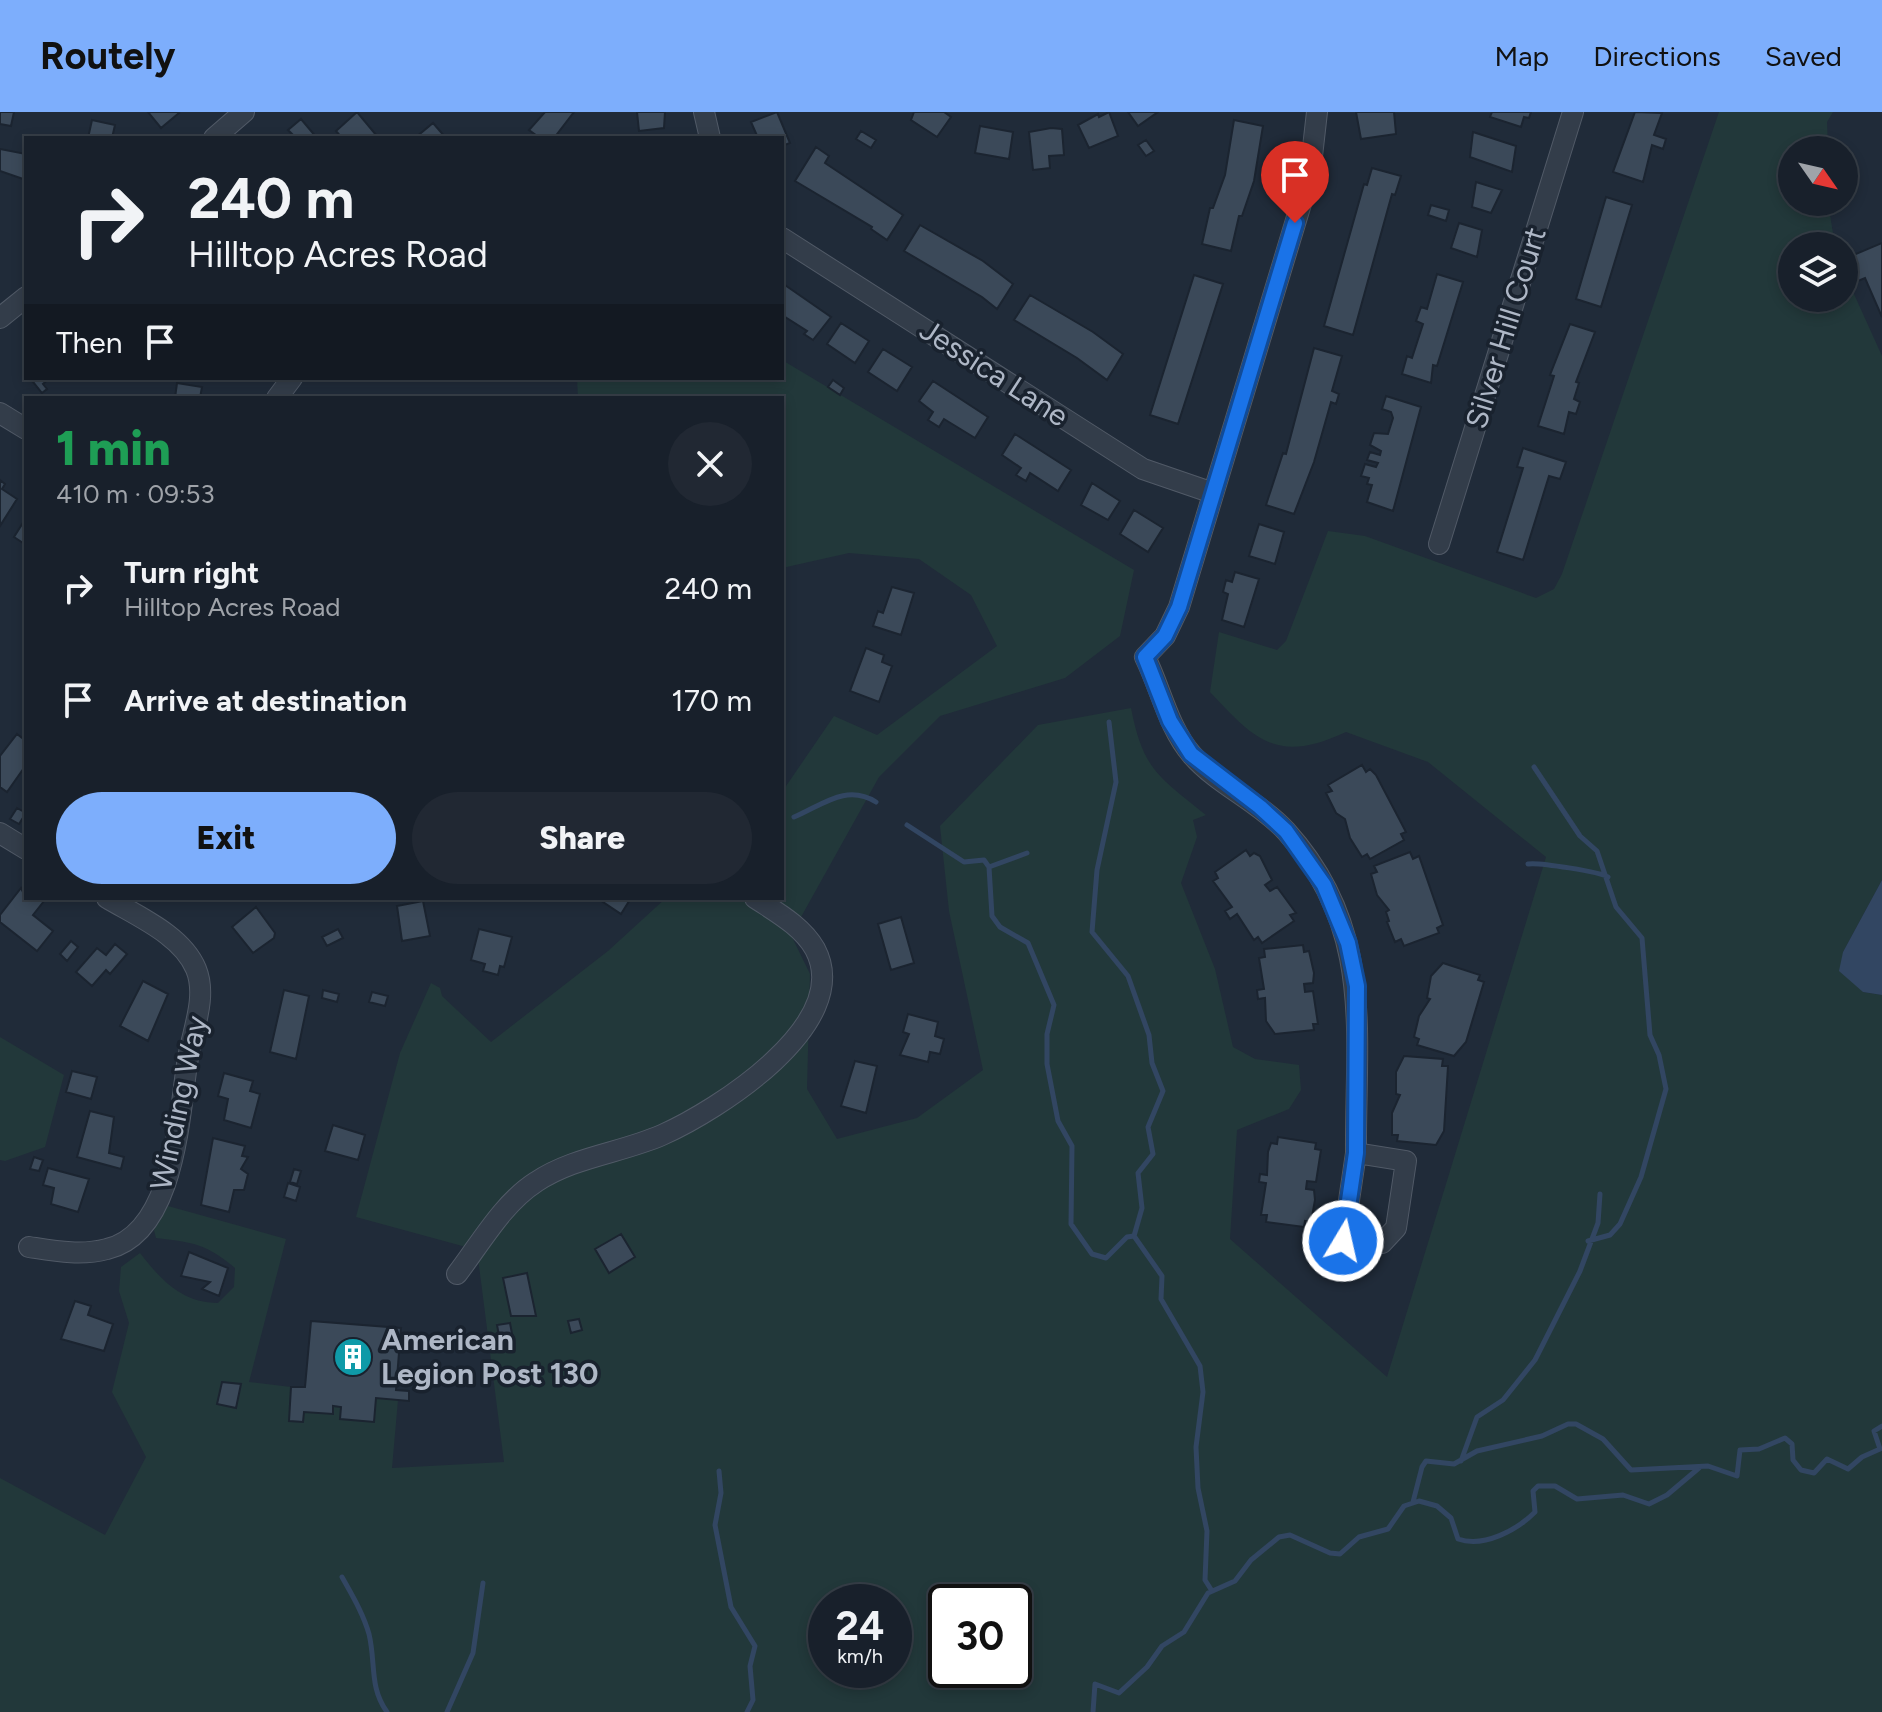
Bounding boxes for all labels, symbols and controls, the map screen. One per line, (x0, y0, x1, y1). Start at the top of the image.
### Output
text: Routely (40, 33, 175, 79)
text: Map (1495, 39, 1549, 73)
text: Directions (1593, 39, 1721, 73)
text: Saved (1765, 39, 1842, 73)
north arrow (1778, 136, 1858, 216)
map controls (1778, 136, 1858, 312)
pin (1261, 141, 1329, 223)
icon: arrive (1273, 153, 1317, 197)
text: 240 m (188, 165, 354, 232)
icon: right (56, 168, 160, 272)
street label: Silver Hill Court (1457, 223, 1554, 433)
button: layers (1778, 232, 1858, 312)
text: Hilltop Acres Road (188, 233, 488, 276)
street label: Jessica Lane (913, 311, 1076, 434)
icon: arrive (138, 320, 182, 364)
text: Then (56, 324, 122, 361)
text: 1 min (56, 419, 171, 477)
button: close (668, 422, 752, 506)
text: 410 m · 09:53 (56, 478, 215, 510)
text: Turn right (124, 554, 259, 591)
icon: right (56, 566, 100, 610)
text: 240 m (664, 570, 752, 607)
text: Hilltop Acres Road (124, 591, 341, 623)
icon: arrive (56, 678, 100, 722)
text: Arrive at destination (124, 682, 407, 719)
text: 170 m (671, 682, 752, 719)
button: Exit (56, 792, 396, 884)
button: Share (412, 792, 752, 884)
street label: Winding Way (142, 1012, 215, 1193)
position arrow (1301, 1199, 1385, 1283)
place label: American Legion Post 130 (381, 1321, 598, 1392)
building icon: American Legion Post 130 (332, 1336, 374, 1378)
speed limit sign: 30 (928, 1584, 1032, 1688)
text: 24 (836, 1602, 884, 1650)
text: km/h (837, 1644, 883, 1668)

